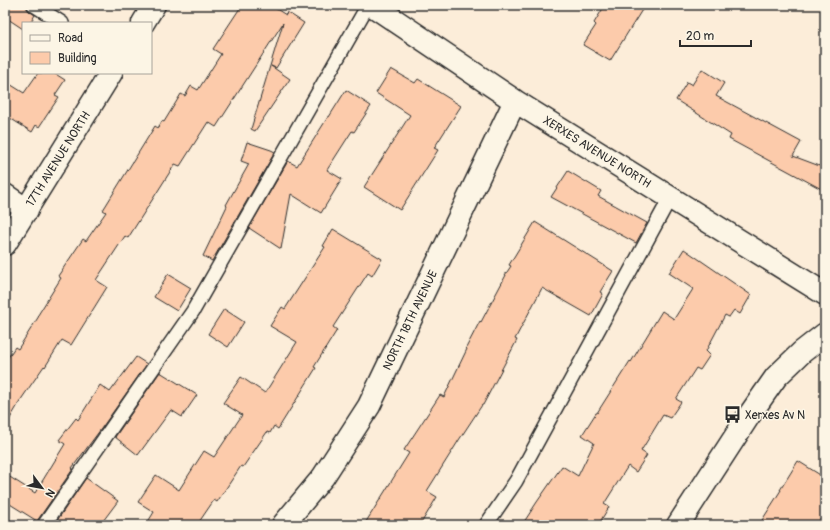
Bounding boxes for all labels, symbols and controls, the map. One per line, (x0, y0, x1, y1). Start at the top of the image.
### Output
legend (22, 22, 152, 74)
scale bar (680, 22, 751, 48)
text: 20 m (686, 29, 715, 44)
text: Road (58, 31, 83, 46)
text: Building (58, 51, 97, 66)
street label: 17TH AVENUE NORTH (23, 108, 94, 210)
street label: XERXES AVENUE NORTH (540, 113, 654, 192)
street label: NORTH 18TH AVENUE (380, 268, 441, 373)
bus stop icon: Xerxes Av N (722, 405, 742, 425)
place label: Xerxes Av N (745, 408, 805, 423)
north arrow (22, 468, 62, 508)
text: N (42, 486, 58, 500)

